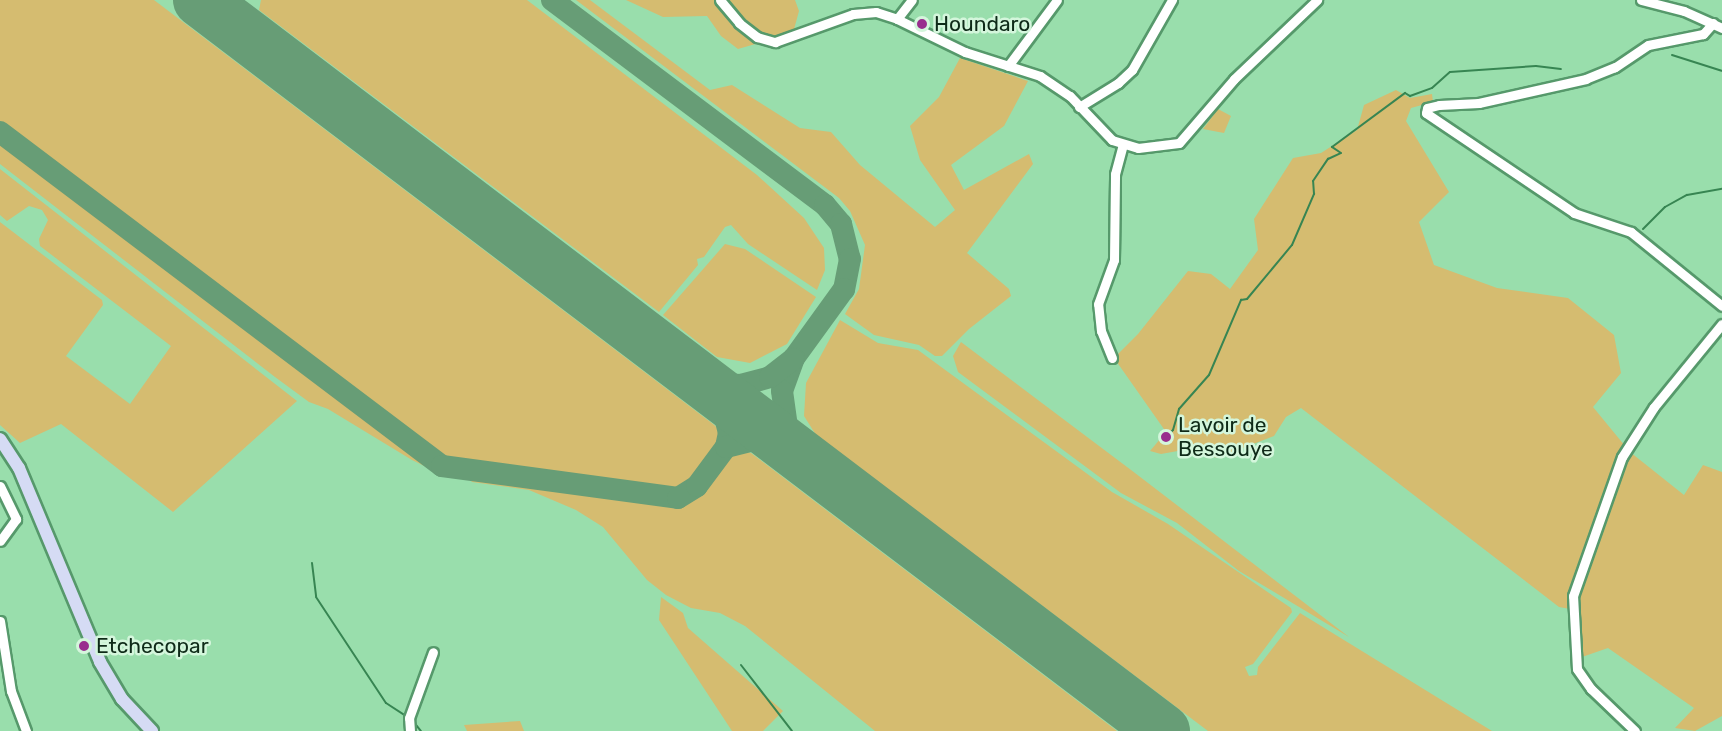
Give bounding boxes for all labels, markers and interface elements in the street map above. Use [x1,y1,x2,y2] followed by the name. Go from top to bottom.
[934,11,1030,37] place label: Houndaro
[915,17,929,31] marker: Houndaro
[1178,412,1273,462] place label: Lavoir de Bessouye
[1159,430,1173,444] marker: Lavoir de Bessouye
[96,633,209,659] place label: Etchecopar
[77,639,91,653] marker: Etchecopar

